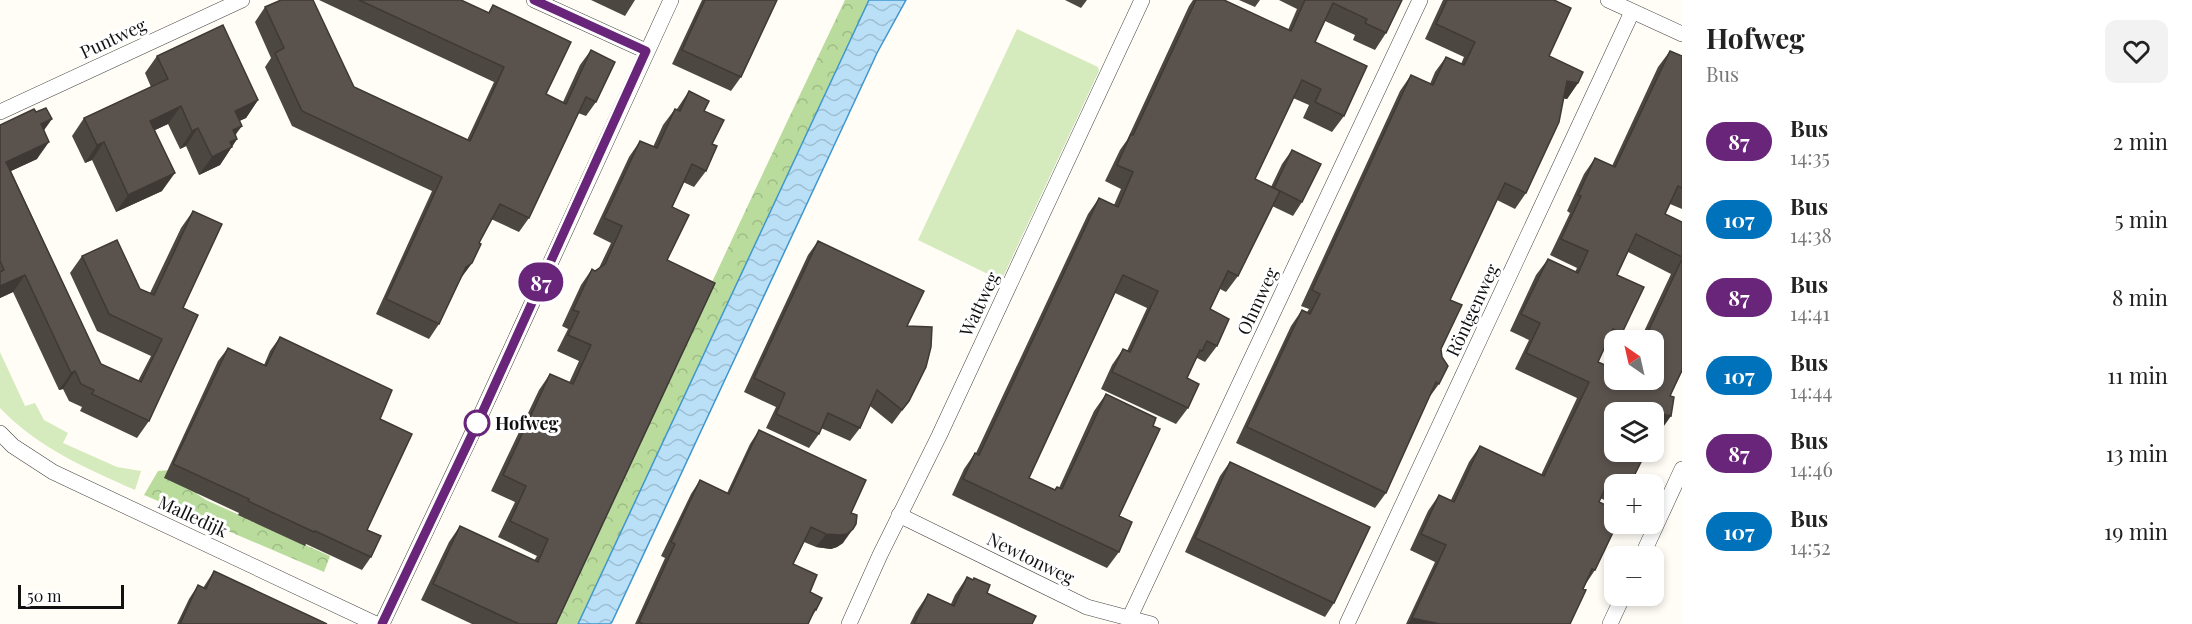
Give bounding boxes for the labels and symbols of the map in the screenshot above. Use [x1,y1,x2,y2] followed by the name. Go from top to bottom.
[76,12,150,64] street label: Puntweg
[1440,259,1504,360] street label: Röntgenweg
[514,262,568,302] line badge: 87
[1231,263,1283,339] street label: Ohmweg
[953,267,1005,341] street label: Wattweg
[1604,330,1664,390] north arrow
[464,410,490,436] marker: Hofweg
[495,411,559,435] place label: Hofweg
[154,489,232,543] street label: Malledijk
[983,527,1079,590] street label: Newtonweg
[18,582,124,610] scale bar

